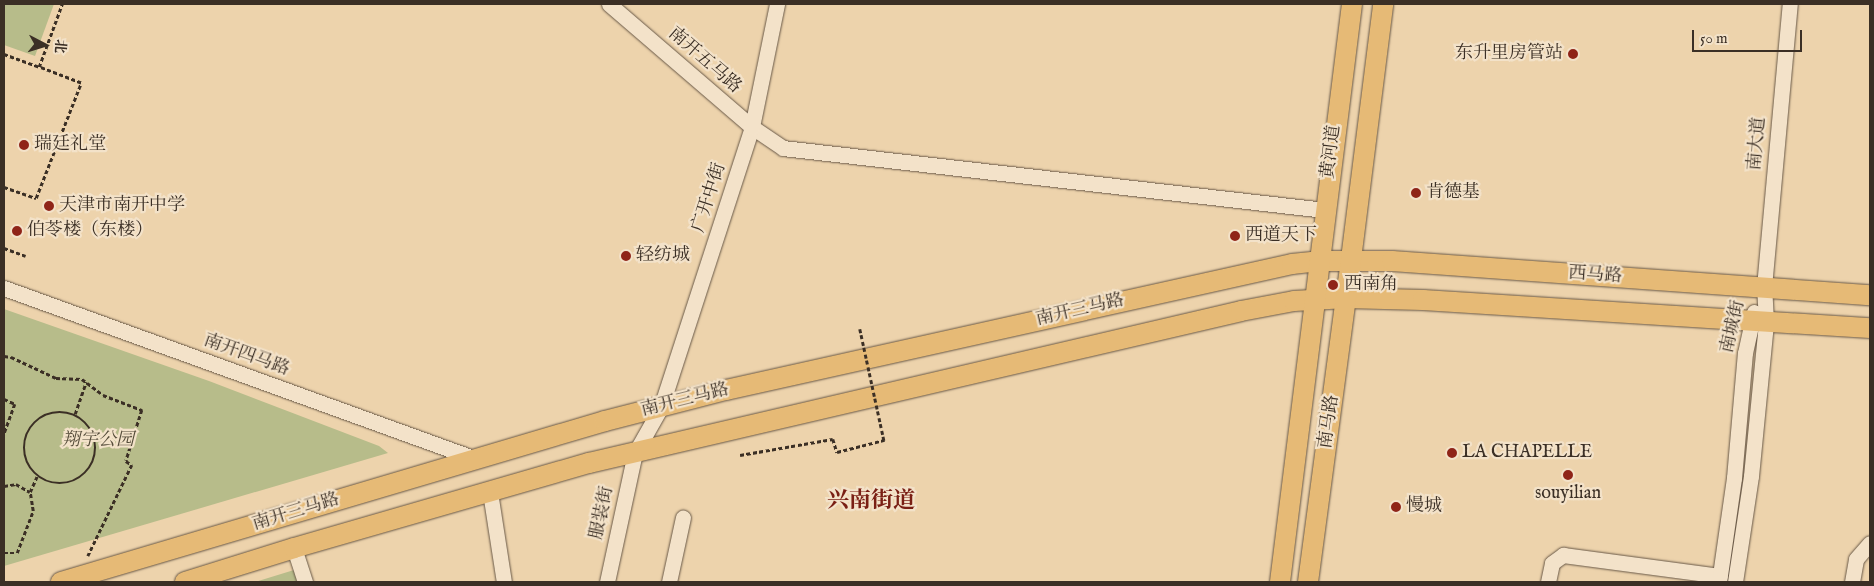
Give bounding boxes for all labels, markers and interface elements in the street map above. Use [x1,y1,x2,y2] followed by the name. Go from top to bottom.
[20,20,70,70] north arrow
[1694,20,1804,52] scale bar
[663,23,745,99] street label: 南开五马路
[1700,29,1728,48] text: 50 m
[50,39,70,54] text: 北
[1455,43,1563,65] place label: 东升里房管站
[1567,48,1579,60] marker: 东升里房管站
[1745,116,1771,172] street label: 南大道
[1318,124,1346,180] street label: 黄河道
[34,134,106,156] place label: 瑞廷礼堂
[18,139,30,151] marker: 瑞廷礼堂
[689,160,731,236] street label: 广开中街
[1426,182,1480,204] place label: 肯德基
[1410,187,1422,199] marker: 肯德基
[59,195,185,217] place label: 天津市南开中学
[43,200,55,212] marker: 天津市南开中学
[27,220,153,242] place label: 伯苓楼（东楼）
[11,225,23,237] marker: 伯苓楼（东楼）
[1245,225,1317,247] place label: 西道天下
[1229,230,1241,242] marker: 西道天下
[636,245,690,267] place label: 轻纺城
[620,250,632,262] marker: 轻纺城
[1567,263,1623,289] street label: 西马路
[1344,274,1398,296] place label: 西南角
[1326,278,1340,292] marker: 西南角
[1034,290,1126,332] street label: 南开三马路
[1717,298,1751,356] street label: 南城街
[200,330,292,382] street label: 南开四马路
[639,380,731,422] street label: 南开三马路
[1316,394,1344,450] street label: 南马路
[62,430,134,452] park label: 翔宇公园
[1462,442,1592,464] place label: LA CHAPELLE
[1446,447,1458,459] marker: LA CHAPELLE
[1562,469,1574,481] marker: souyilian
[1535,483,1601,505] place label: souyilian
[587,484,619,542] street label: 服装街
[827,489,915,515] district label: 兴南街道
[250,490,342,536] street label: 南开三马路
[1406,496,1442,518] place label: 慢城
[1390,501,1402,513] marker: 慢城

